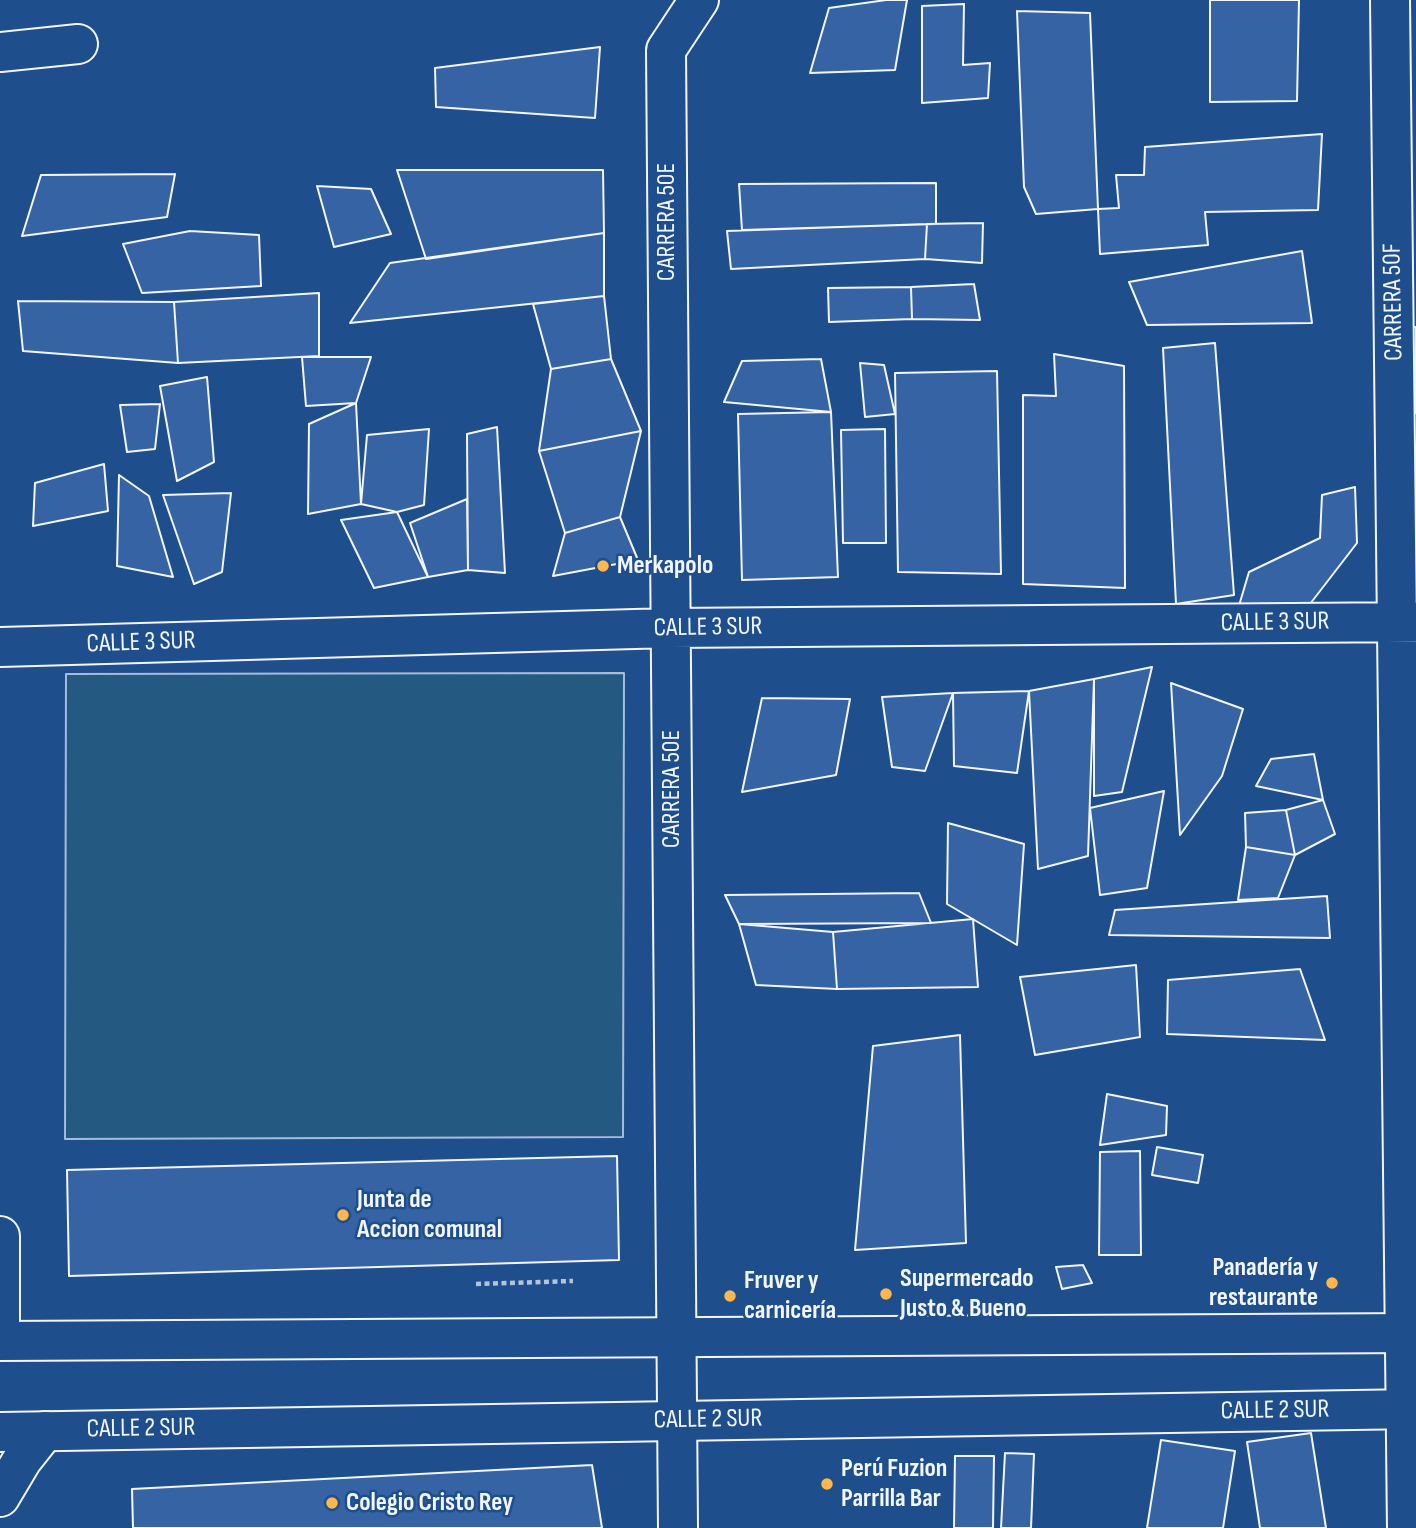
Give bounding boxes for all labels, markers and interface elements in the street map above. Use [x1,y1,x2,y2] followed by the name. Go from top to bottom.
[651,163,683,281] street label: CARRERA 50E
[1377,243,1411,361] street label: CARRERA 50F
[617,550,713,582] place label: Merkapolo
[595,558,611,574] marker: Merkapolo
[1220,606,1330,640] street label: CALLE 3 SUR
[653,611,763,645] street label: CALLE 3 SUR
[86,626,196,660] street label: CALLE 3 SUR
[656,730,688,848] street label: CARRERA 50E
[357,1184,502,1246] place label: Junta de Accion comunal
[335,1207,351,1223] marker: Junta de Accion comunal
[1209,1252,1318,1314] place label: Panadería y restaurante
[900,1263,1034,1324] place label: Supermercado Justo & Bueno
[744,1265,836,1326] place label: Fruver y carnicería
[1324,1275,1340,1291] marker: Panadería y restaurante
[878,1286,894,1302] marker: Supermercado Justo & Bueno
[722,1288,738,1304] marker: Fruver y carnicería
[1220,1394,1330,1428] street label: CALLE 2 SUR
[653,1403,763,1437] street label: CALLE 2 SUR
[86,1412,196,1446] street label: CALLE 2 SUR
[841,1453,947,1514] place label: Perú Fuzion Parrilla Bar
[819,1476,835,1492] marker: Perú Fuzion Parrilla Bar
[346,1487,513,1519] place label: Colegio Cristo Rey
[324,1495,340,1511] marker: Colegio Cristo Rey

